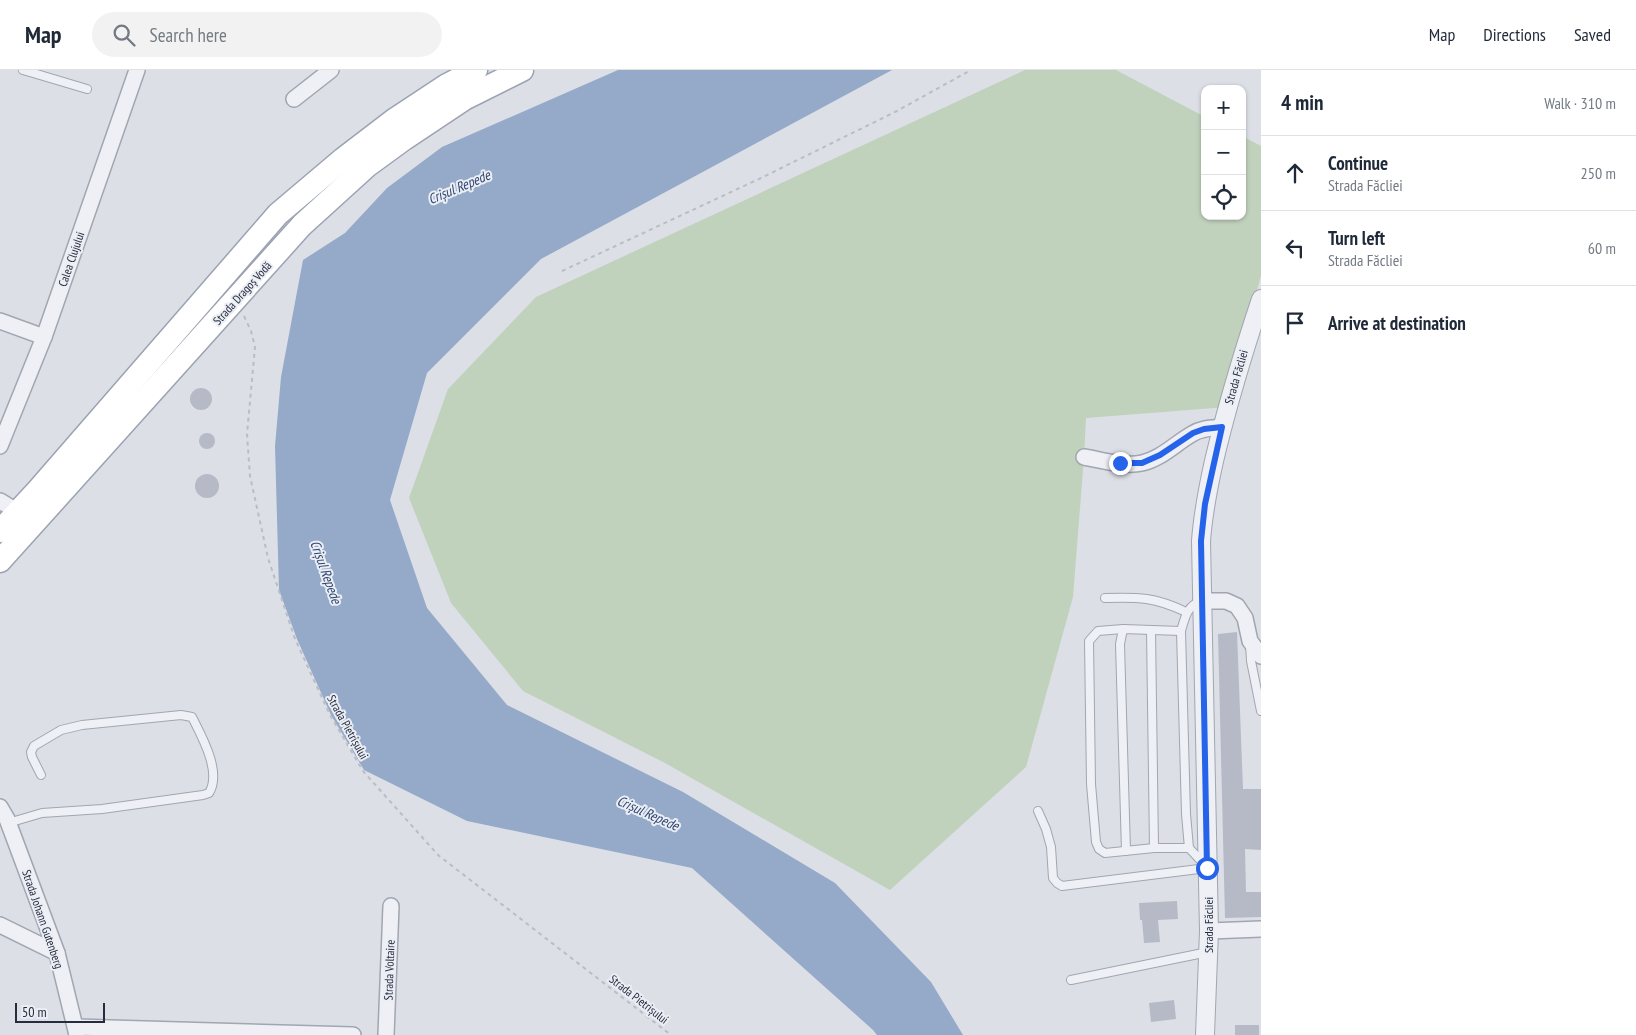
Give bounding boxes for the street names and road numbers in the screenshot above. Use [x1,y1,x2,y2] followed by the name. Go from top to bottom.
[55,230,87,288] street label: Calea Clujului
[210,258,275,328] street label: Strada Dragoș Vodă
[1221,348,1251,406] street label: Strada Făcliei
[324,692,372,762] street label: Strada Pietrișului
[19,868,67,970] street label: Strada Johann Gutenberg
[1201,897,1216,953] street label: Strada Făcliei
[380,939,398,1001] street label: Strada Voltaire
[606,971,672,1027] street label: Strada Pietrișului

